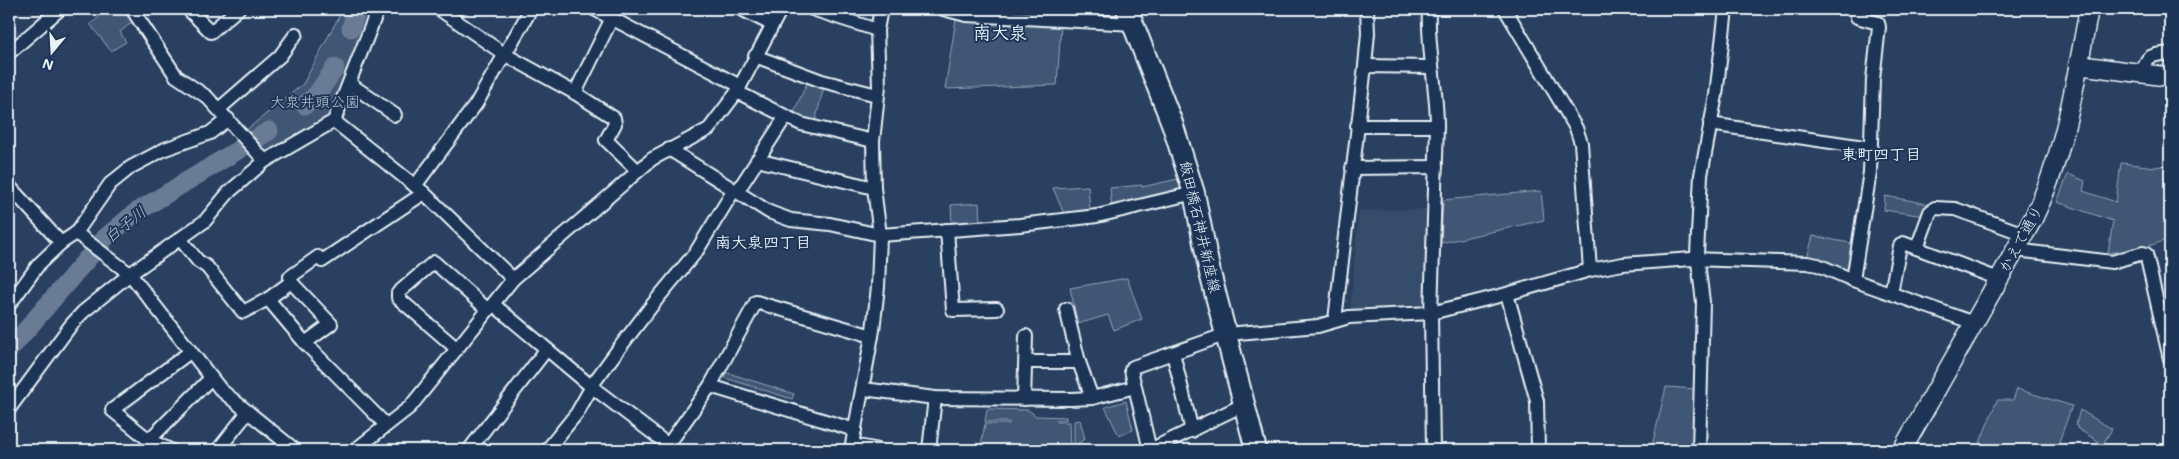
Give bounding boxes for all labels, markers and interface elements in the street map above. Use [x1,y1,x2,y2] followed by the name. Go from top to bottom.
[973,20,1027,44] district label: 南大泉
[28,28,78,78] north arrow
[40,54,56,76] text: N
[270,91,360,111] park label: 大泉井頭公園
[1841,143,1921,164] district label: 東町四丁目
[1176,159,1226,295] street label: 飯田橋石神井新座線
[99,200,150,247] water label: 白子川
[1993,201,2047,276] street label: かえで通り
[715,231,811,252] district label: 南大泉四丁目

